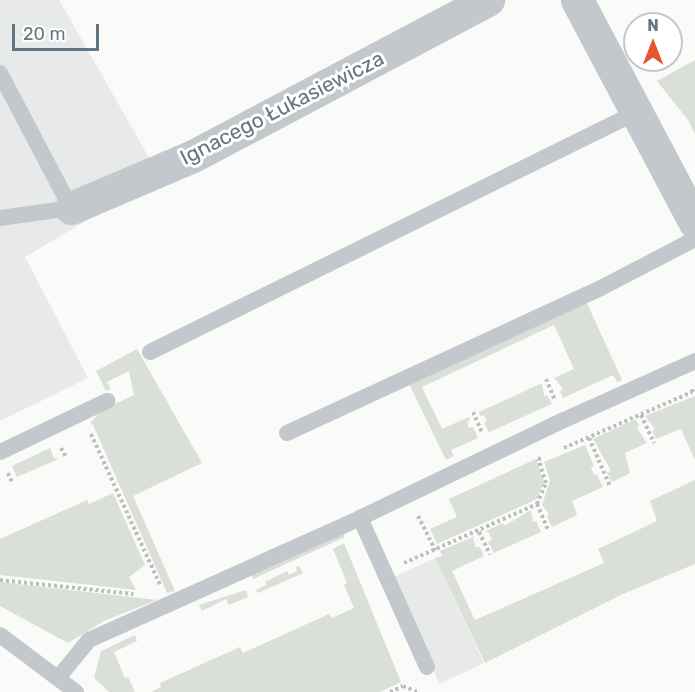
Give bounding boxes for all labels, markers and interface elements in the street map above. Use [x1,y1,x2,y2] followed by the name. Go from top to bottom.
[15,12,102,50] scale bar
[623,12,683,72] north arrow
[647,16,659,35] text: N
[23,23,65,45] text: 20 m
[176,46,388,170] street label: Ignacego Łukasiewicza

